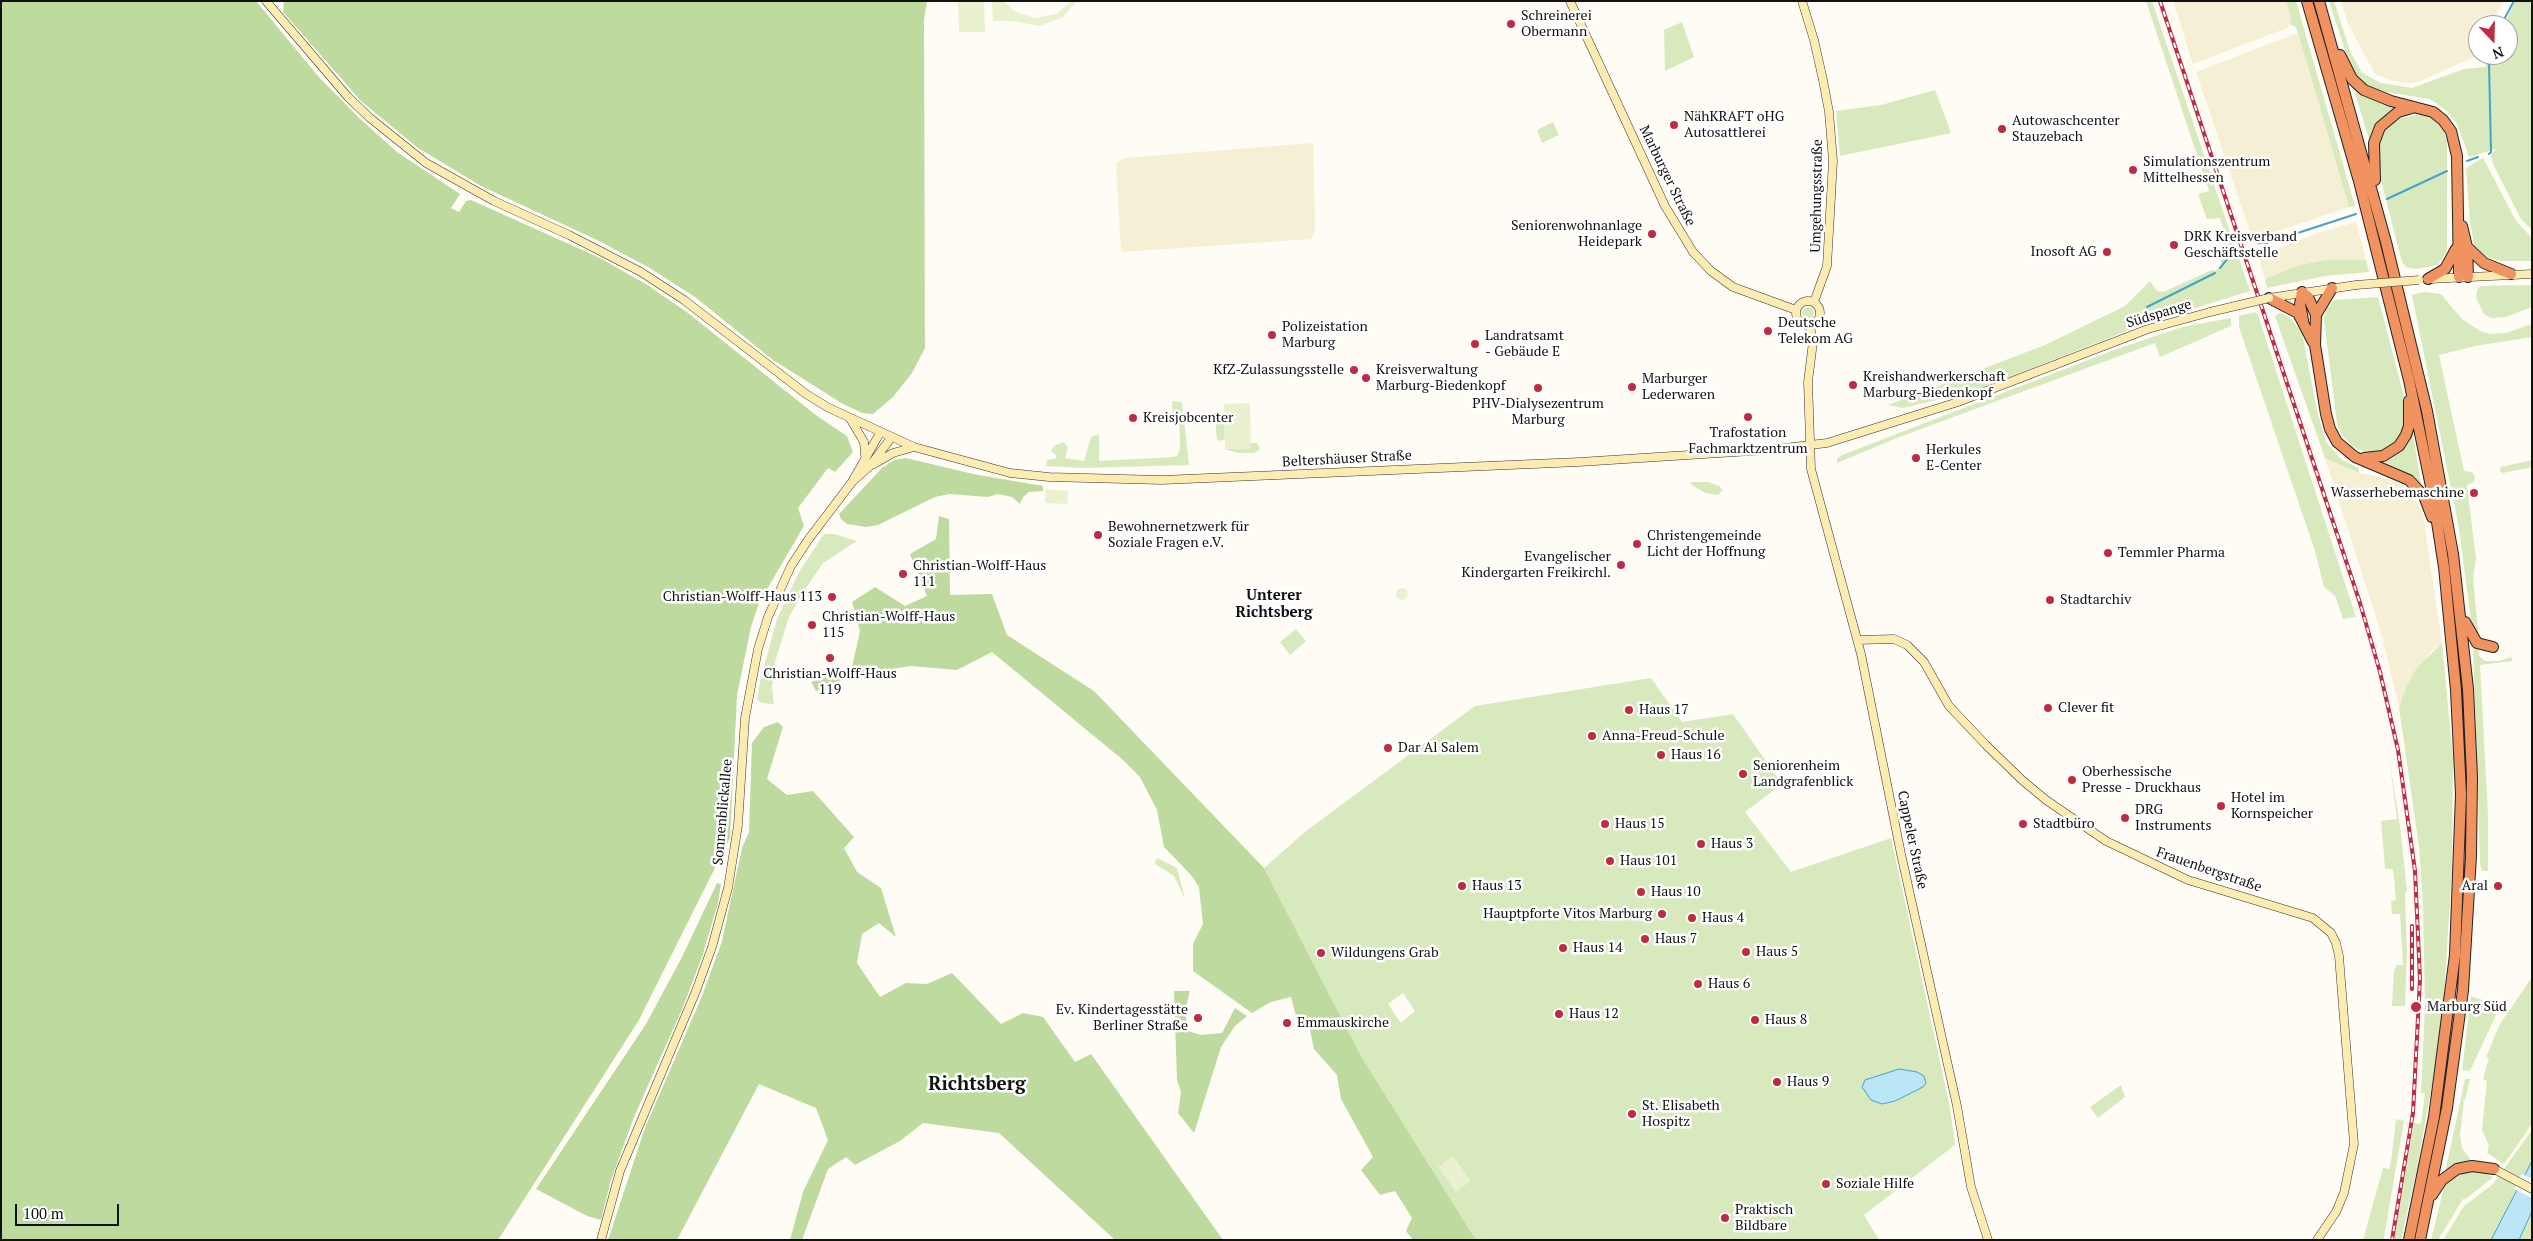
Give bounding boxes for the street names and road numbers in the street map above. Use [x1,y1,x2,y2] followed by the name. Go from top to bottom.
[1635,123,1699,229] street label: Marburger Straße
[1808,139,1826,253] street label: Umgehungsstraße
[2124,296,2194,332] street label: Südspange
[1282,447,1412,471] street label: Beltershäuser Straße
[710,758,736,866] street label: Sonnenblickallee
[1893,789,1931,891] street label: Cappeler Straße
[2154,844,2264,896] street label: Frauenbergstraße

